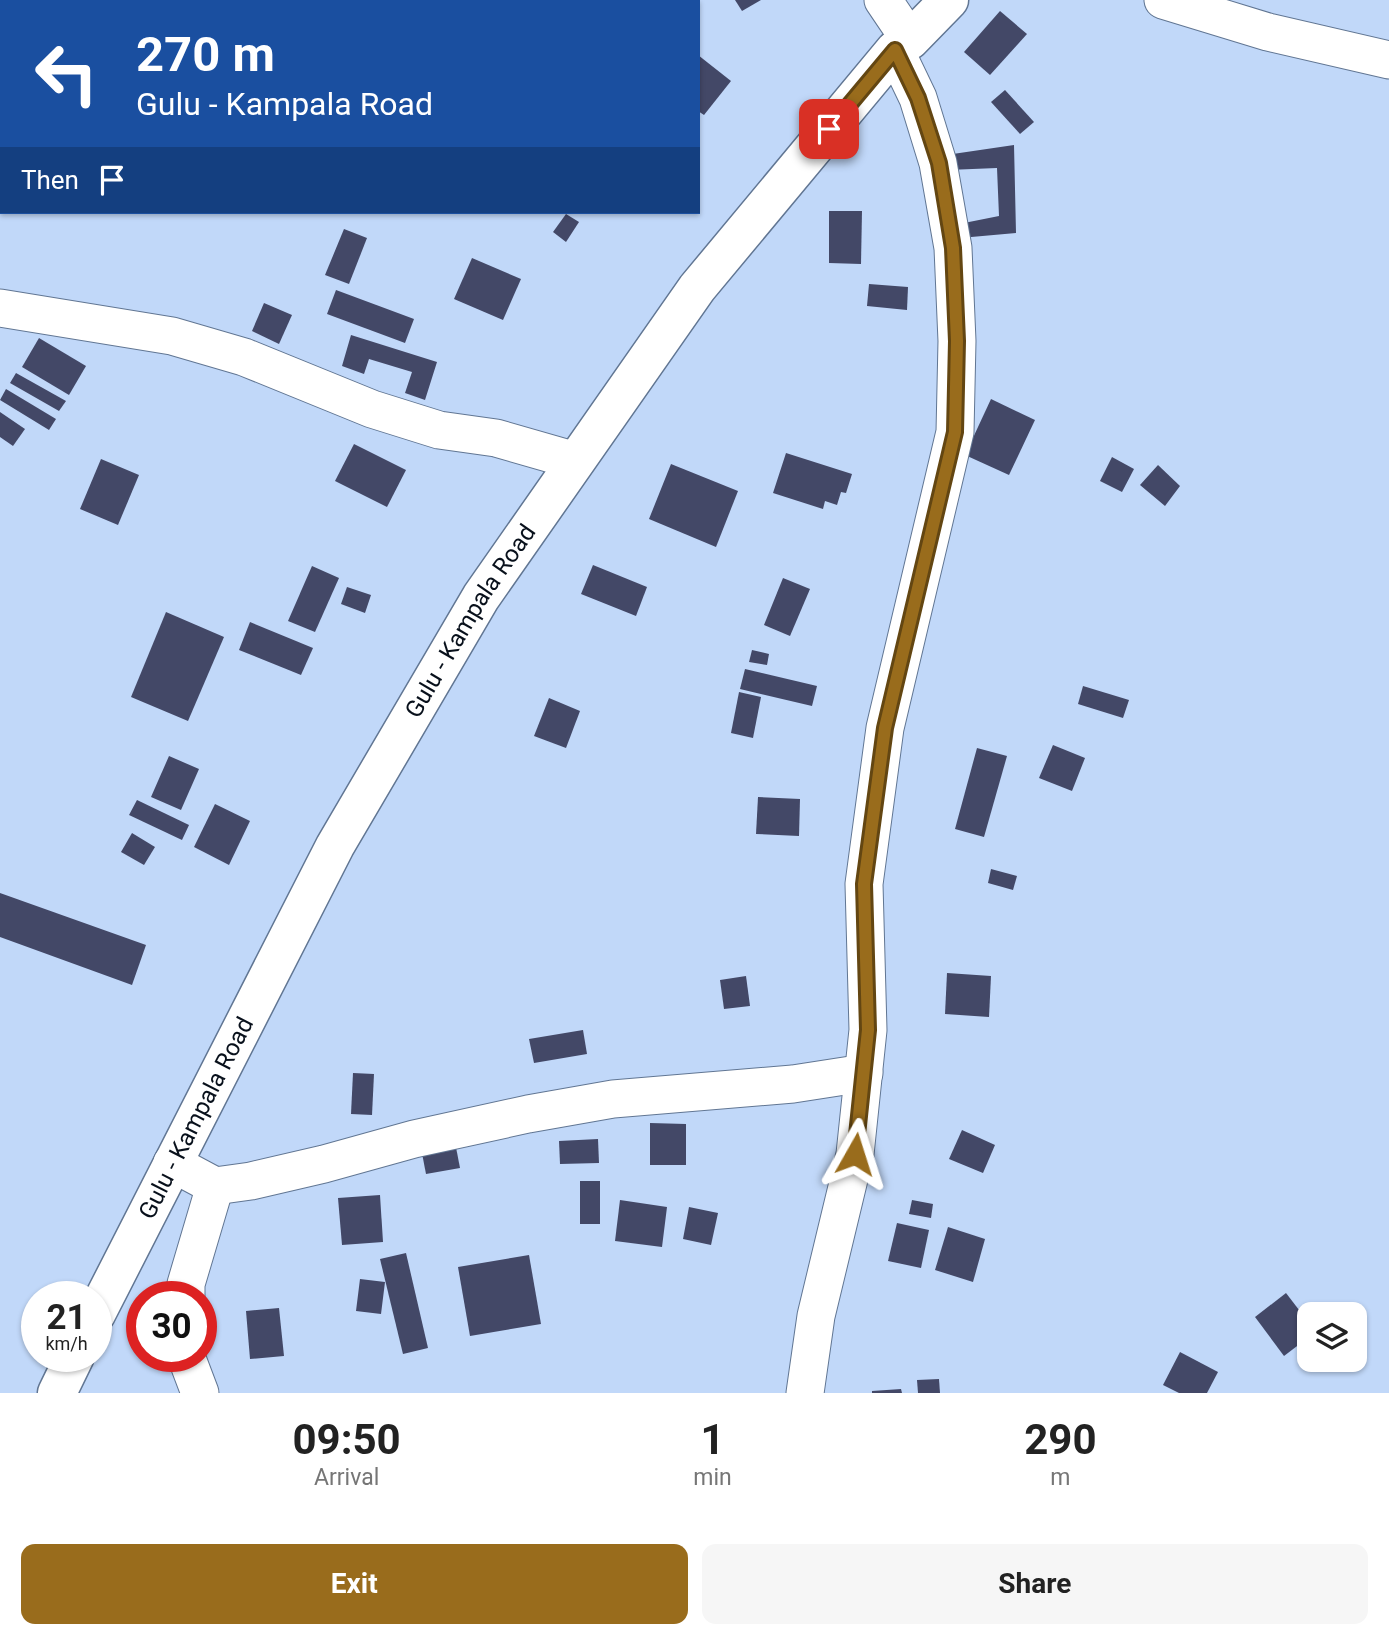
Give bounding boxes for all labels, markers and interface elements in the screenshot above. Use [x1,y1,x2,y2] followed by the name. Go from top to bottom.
[136,26,275,83] text: 270 m
[21,28,112,119] icon: left
[136,85,433,123] text: Gulu - Kampala Road
[799,99,859,159] pin
[810,110,848,148] icon: arrive
[93,161,131,199] icon: arrive
[21,165,79,195] text: Then
[399,519,541,723] street label: Gulu - Kampala Road
[133,1012,259,1224] street label: Gulu - Kampala Road
[818,1117,892,1191] position arrow
[126,1281,217,1372] speed limit sign: 30
[46,1297,87,1338] text: 21
[1297,1302,1367,1372] map controls
[1297,1302,1367,1372] button: layers
[45,1333,88,1354] text: km/h
[293,1415,401,1464] text: 09:50
[700,1415,725,1464] text: 1
[1024,1415,1097,1464] text: 290
[314,1464,379,1491] text: Arrival
[693,1464,732,1491] text: min
[1050,1464,1070,1491] text: m
[21,1544,688,1624] button: Exit
[702,1544,1368,1624] button: Share

